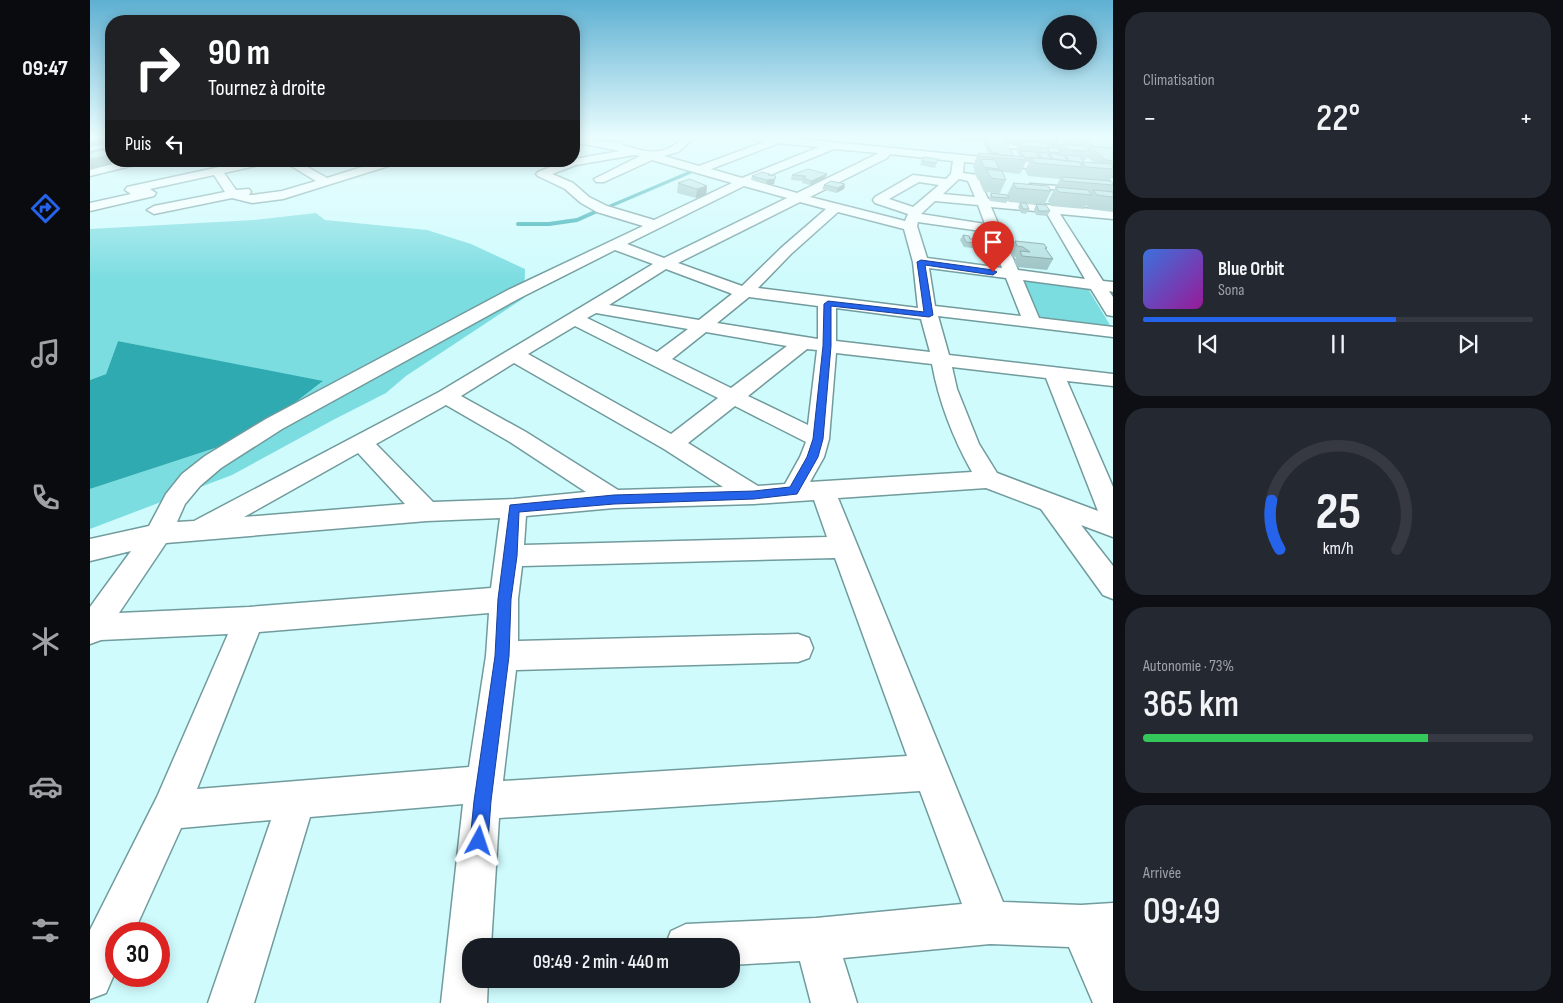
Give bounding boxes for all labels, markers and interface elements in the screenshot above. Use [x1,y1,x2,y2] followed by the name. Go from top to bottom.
[1042,15,1097,70] map controls
[1042,15,1097,70] button: search
[208,32,270,75] text: 90 m
[125,35,190,100] icon: right
[22,55,68,82] text: 09:47
[1143,71,1215,90] text: Climatisation
[208,75,325,102] text: Tournez à droite
[1316,96,1360,141] text: 22°
[1143,102,1157,135] text: −
[1519,102,1533,135] text: +
[161,130,189,158] icon: left
[125,133,151,156] text: Puis
[28,191,63,226] icon: directions
[972,221,1014,272] pin
[979,228,1007,256] icon: arrive
[1218,258,1284,281] text: Blue Orbit
[1218,281,1245,300] text: Sona
[1194,330,1222,358] icon: previous
[1324,330,1352,358] icon: pause
[1454,330,1482,358] icon: next
[28,336,63,371] icon: music
[28,480,63,515] icon: phone
[1315,481,1361,544] text: 25
[1323,538,1353,559] text: km/h
[28,624,63,659] icon: climate
[1143,657,1234,676] text: Autonomie · 73%
[1143,682,1239,727] text: 365 km
[28,769,63,804] icon: car
[452,814,504,866] position arrow
[1143,864,1181,883] text: Arrivée
[1143,889,1221,934] text: 09:49
[28,913,63,948] icon: filters
[105,922,170,987] speed limit sign: 30
[533,951,669,974] text: 09:49 · 2 min · 440 m

